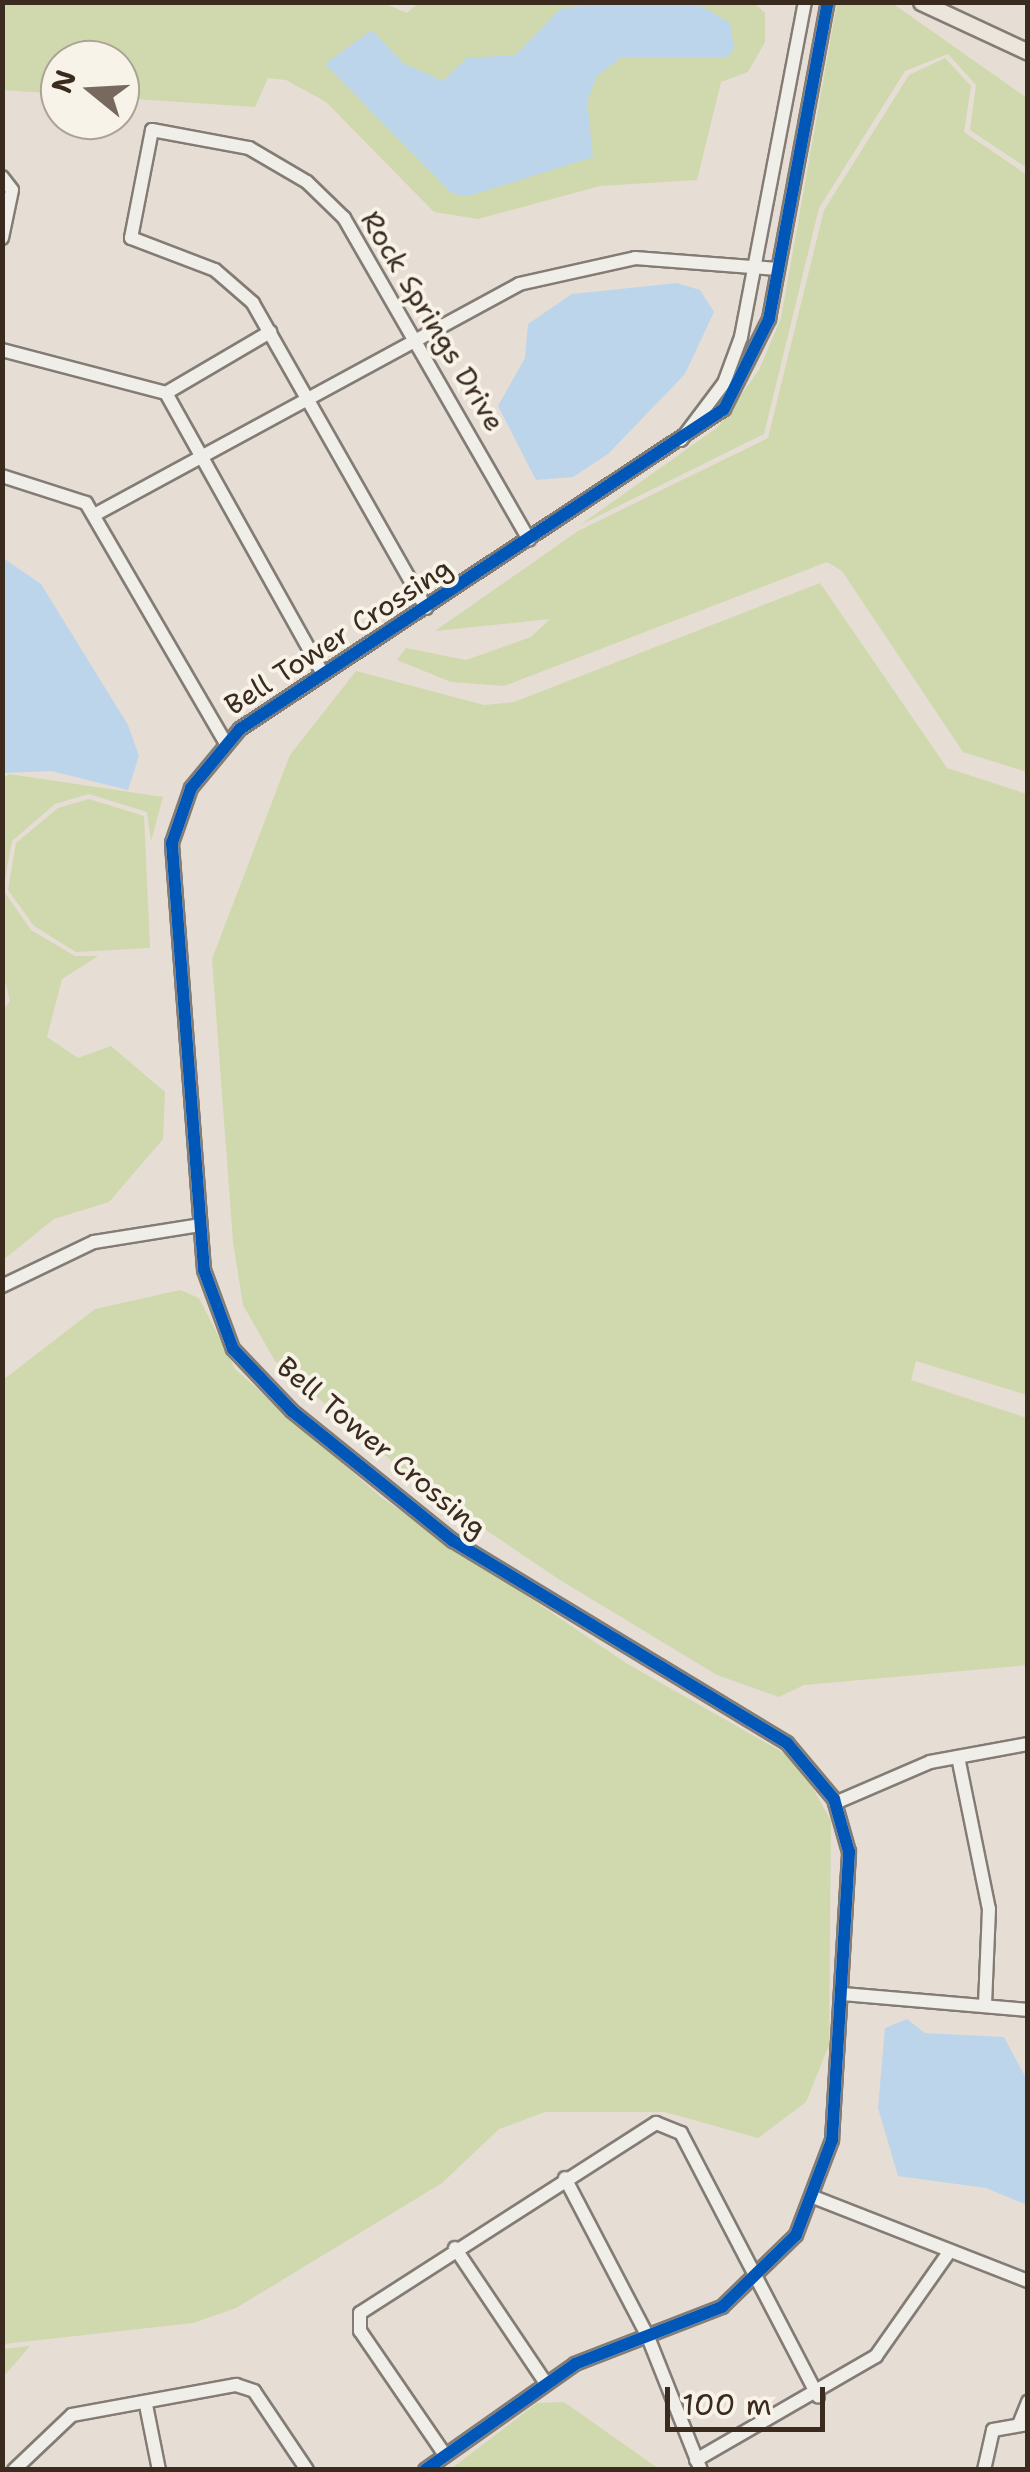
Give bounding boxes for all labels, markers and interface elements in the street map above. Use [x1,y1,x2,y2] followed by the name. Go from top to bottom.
[40,40,140,140] north arrow
[42,65,85,98] text: N
[354,205,512,437] street label: Rock Springs Drive
[218,550,458,722] street label: Bell Tower Crossing
[270,1349,494,1545] street label: Bell Tower Crossing
[670,2367,830,2429] scale bar
[682,2384,772,2425] text: 100 m

